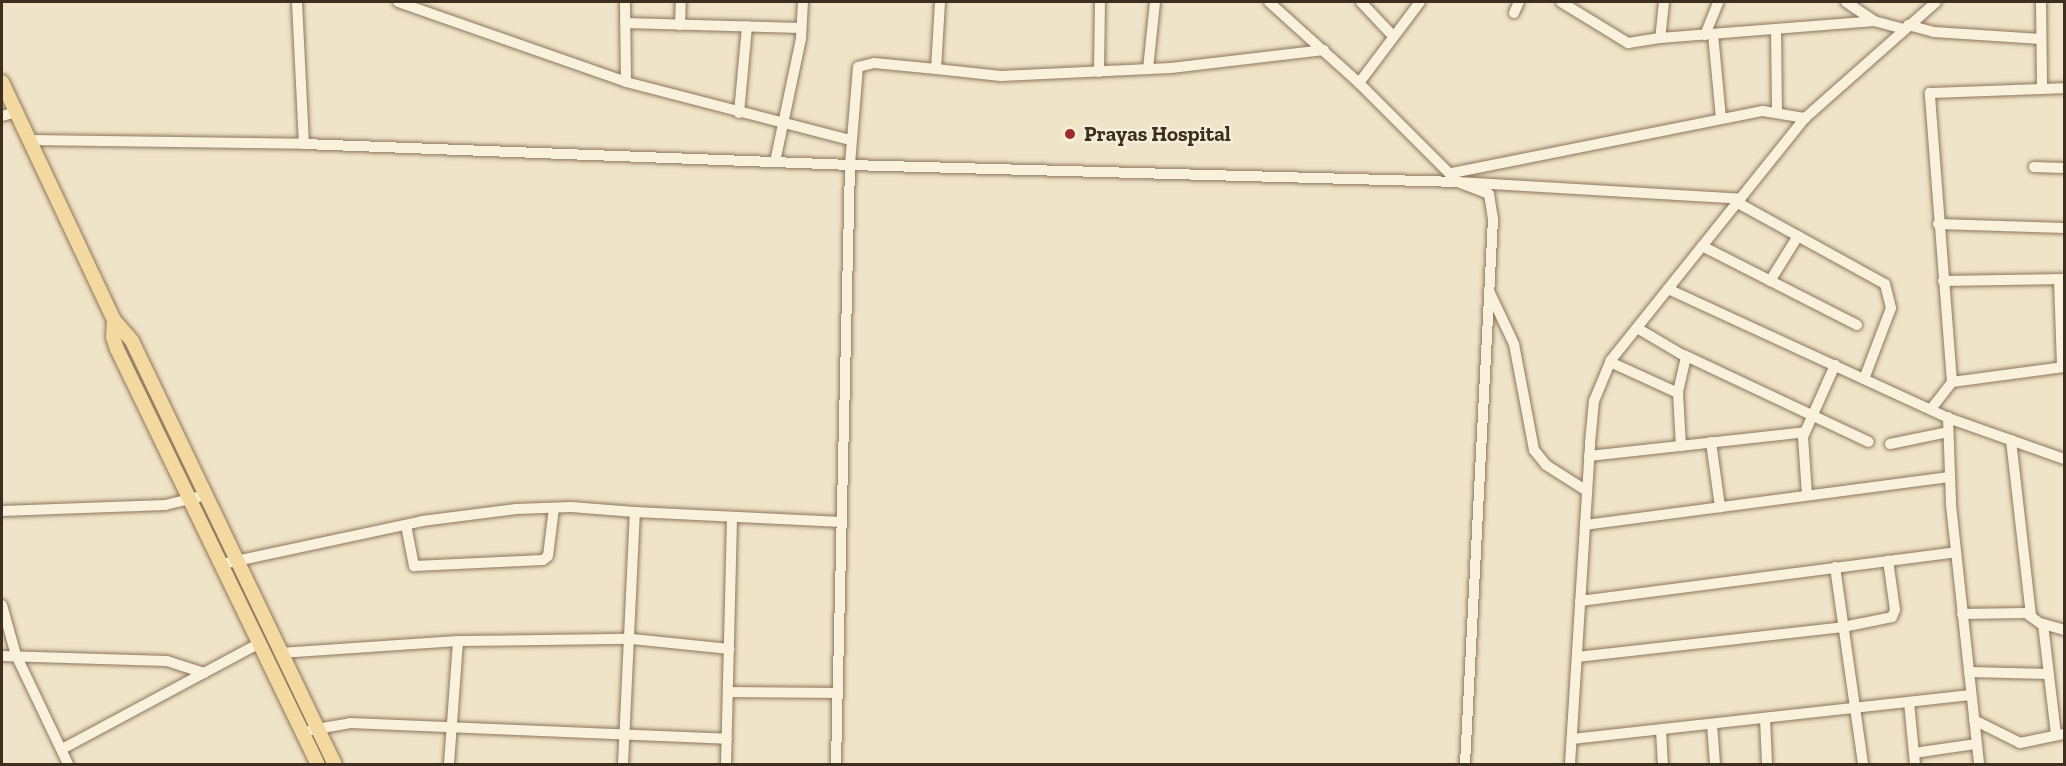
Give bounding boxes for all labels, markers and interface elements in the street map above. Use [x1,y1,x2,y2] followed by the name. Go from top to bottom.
[1084,121,1231,147] place label: Prayas Hospital
[1061,125,1079,143] marker: Prayas Hospital

